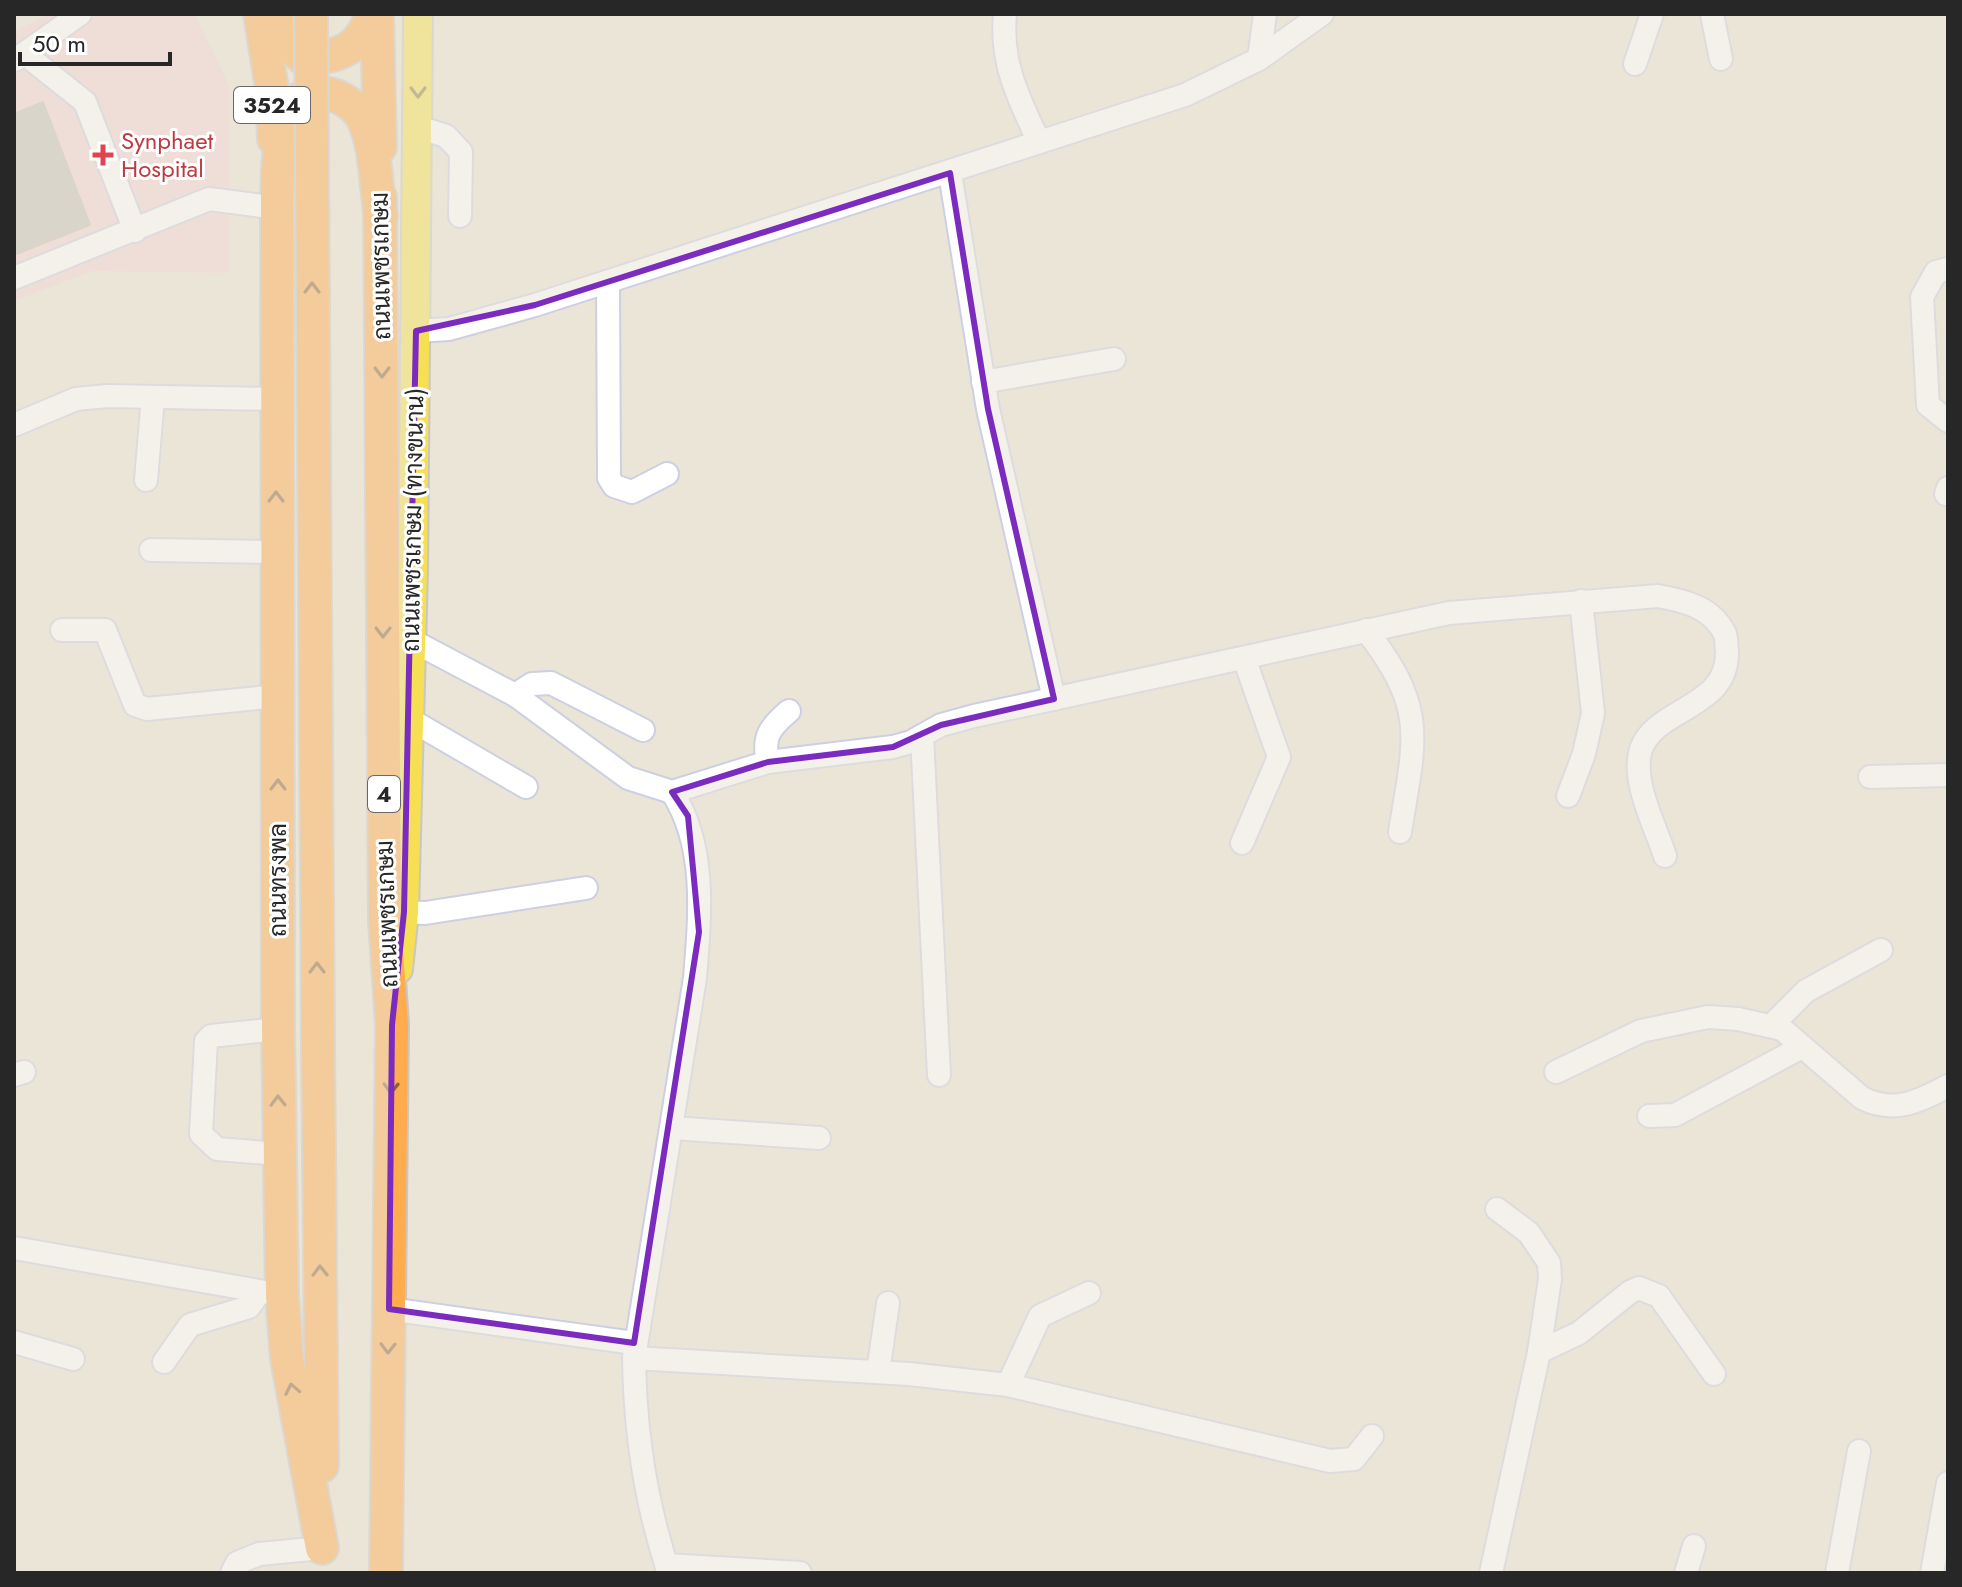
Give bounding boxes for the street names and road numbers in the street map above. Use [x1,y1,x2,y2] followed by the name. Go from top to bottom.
[234,87,310,123] road number: 3524
[362,192,399,340] street label: ถนนเพชรเกษม
[393,387,432,653] street label: ถนนเพชรเกษม (ทางขนาน)
[368,776,400,812] road number: 4
[260,823,295,937] street label: ถนนทรงพล
[366,840,407,988] street label: ถนนเพชรเกษม

